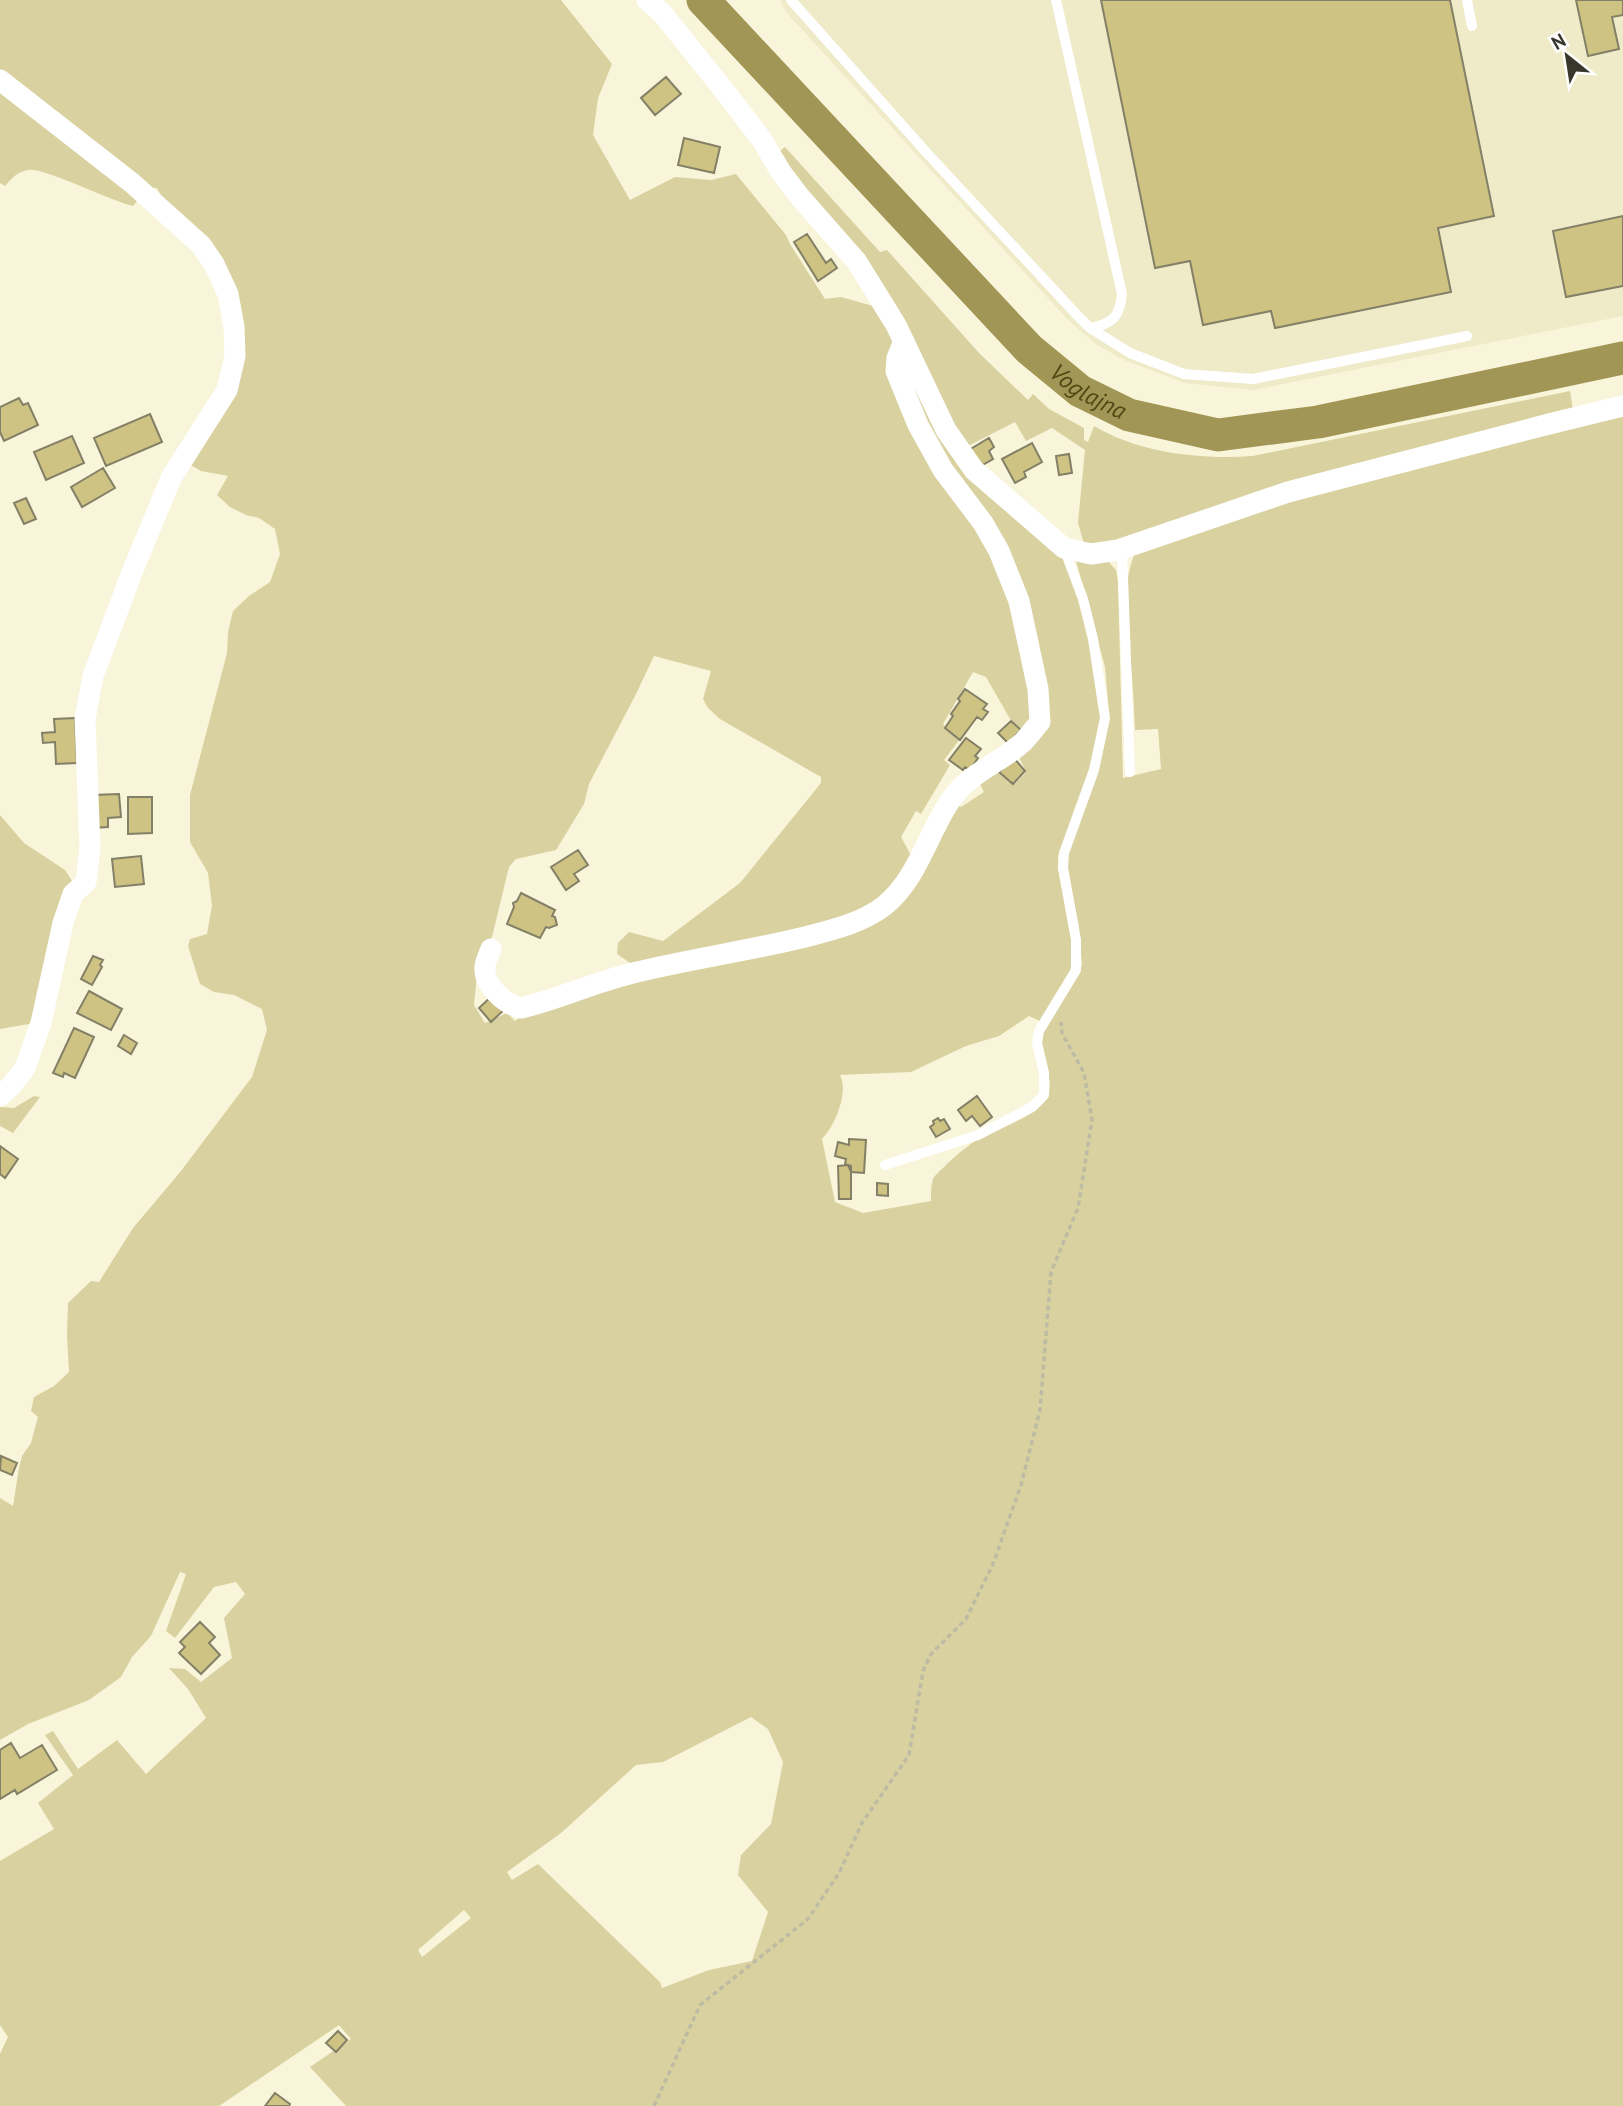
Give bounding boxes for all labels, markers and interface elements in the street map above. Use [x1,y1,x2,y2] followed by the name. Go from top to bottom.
[1532,21,1602,91] north arrow
[1547,28,1570,55] text: N
[1043,356,1132,426] water label: Voglajna

